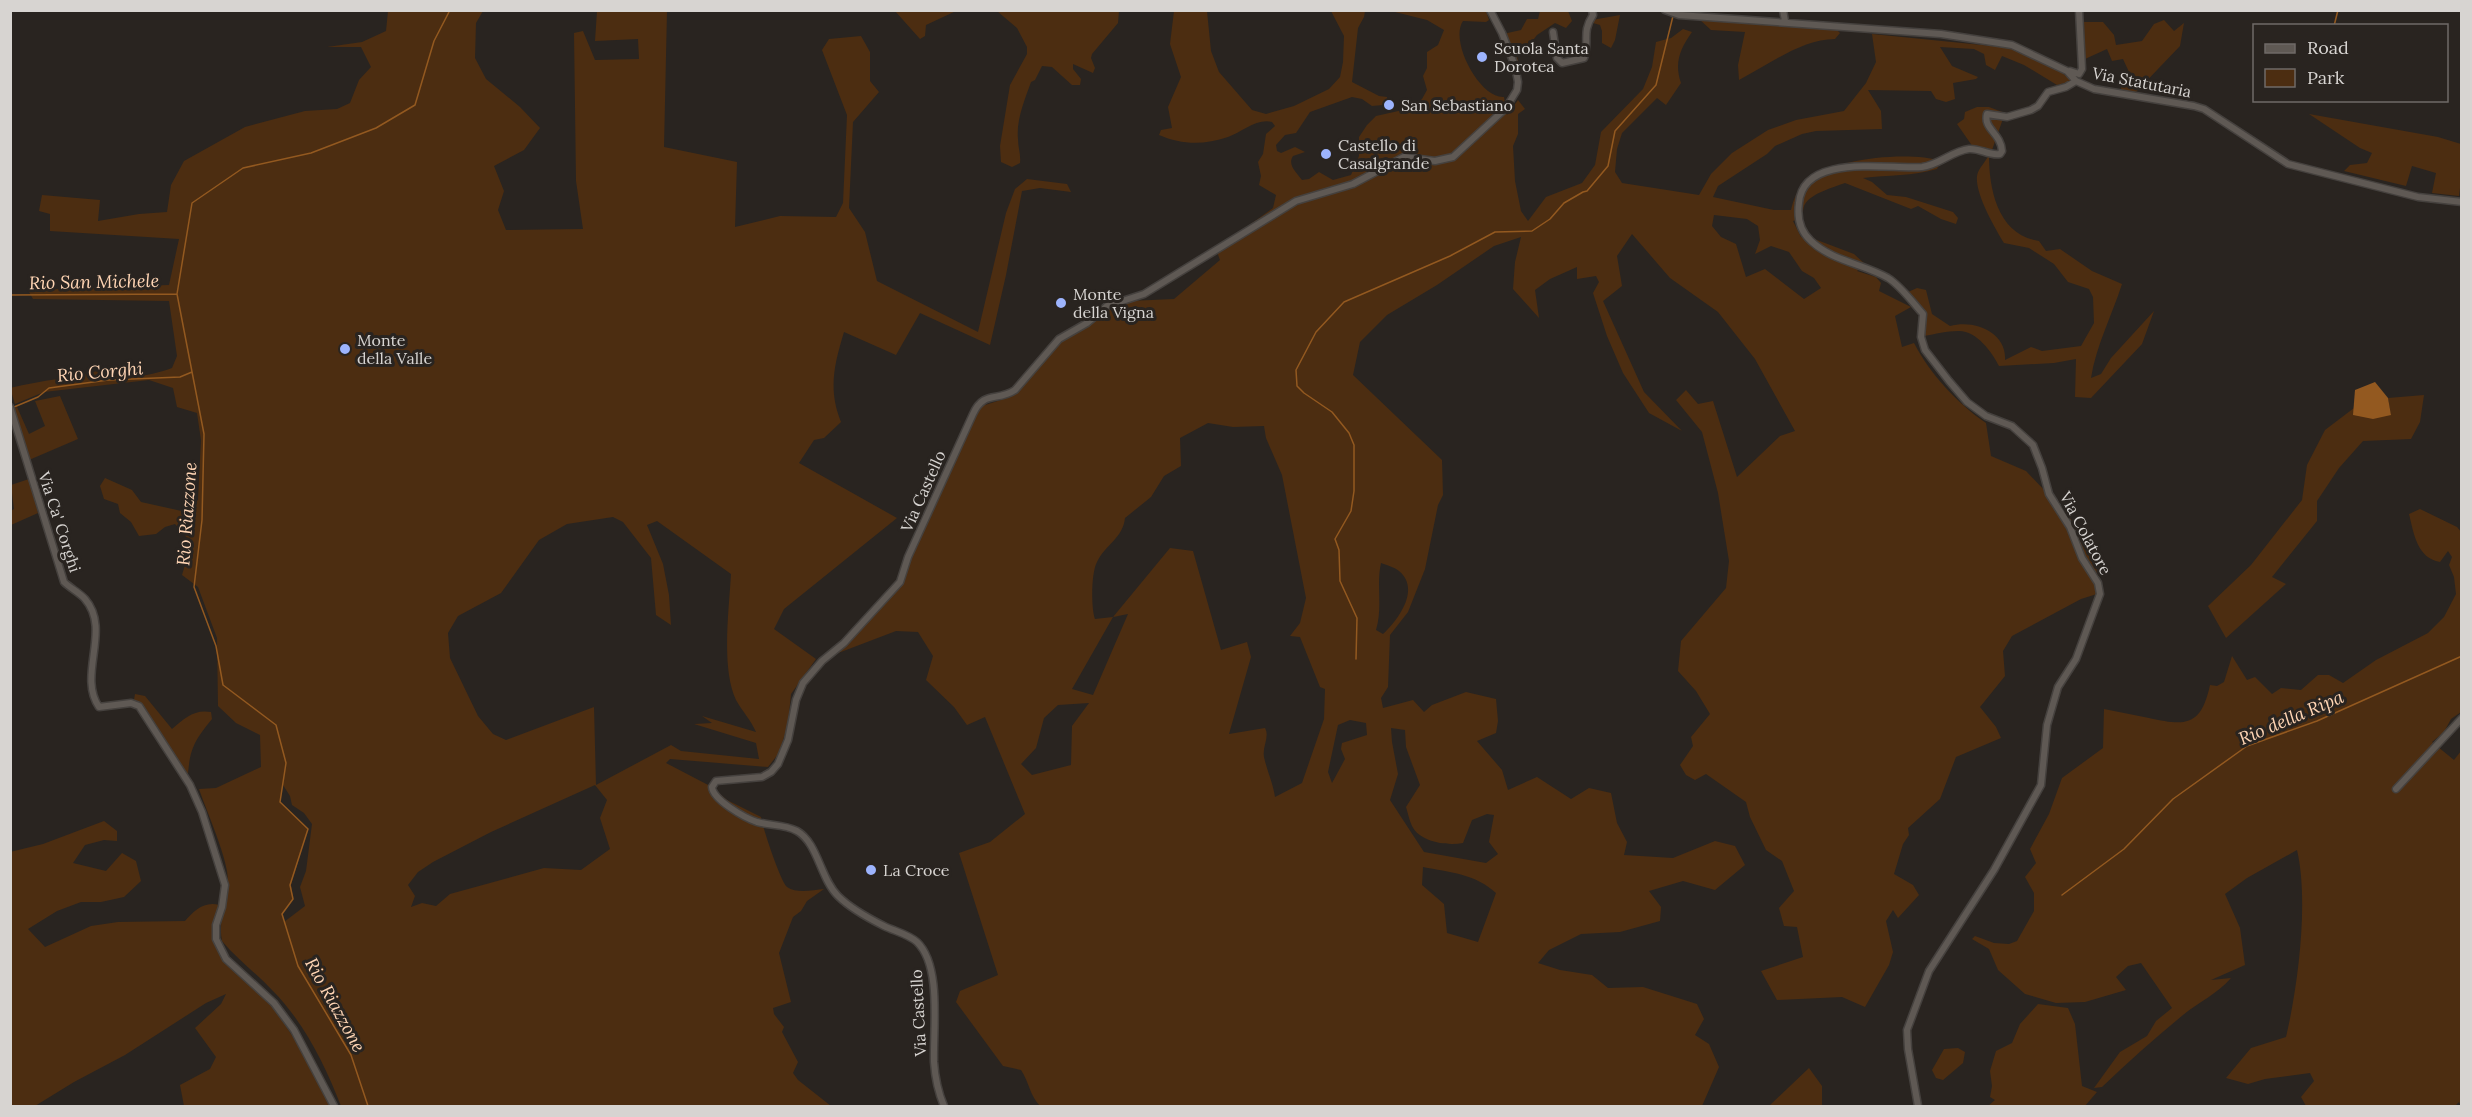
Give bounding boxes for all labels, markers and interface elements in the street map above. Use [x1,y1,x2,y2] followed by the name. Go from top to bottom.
[2253,24,2448,102] legend
[2307,36,2349,59] text: Road
[1494,38,1589,76] place label: Scuola Santa Dorotea
[1475,50,1489,64] marker: Scuola Santa Dorotea
[2090,62,2193,101] street label: Via Statutaria
[2307,66,2345,89] text: Park
[1401,95,1513,115] place label: San Sebastiano
[1382,98,1396,112] marker: San Sebastiano
[1338,135,1430,173] place label: Castello di Casalgrande
[1319,147,1333,161] marker: Castello di Casalgrande
[29,269,159,294] water label: Rio San Michele
[1073,284,1154,322] place label: Monte della Vigna
[1054,296,1068,310] marker: Monte della Vigna
[357,330,432,368] place label: Monte della Valle
[338,342,352,356] marker: Monte della Valle
[56,356,144,387] water label: Rio Corghi
[896,447,950,536] street label: Via Castello
[171,461,202,567] water label: Rio Riazzone
[34,468,86,575] street label: Via Ca' Corghi
[2055,487,2116,578] street label: Via Colatore
[2235,685,2347,750] water label: Rio della Ripa
[883,860,950,880] place label: La Croce
[864,863,878,877] marker: La Croce
[300,954,371,1056] water label: Rio Riazzone
[906,969,930,1058] street label: Via Castello

